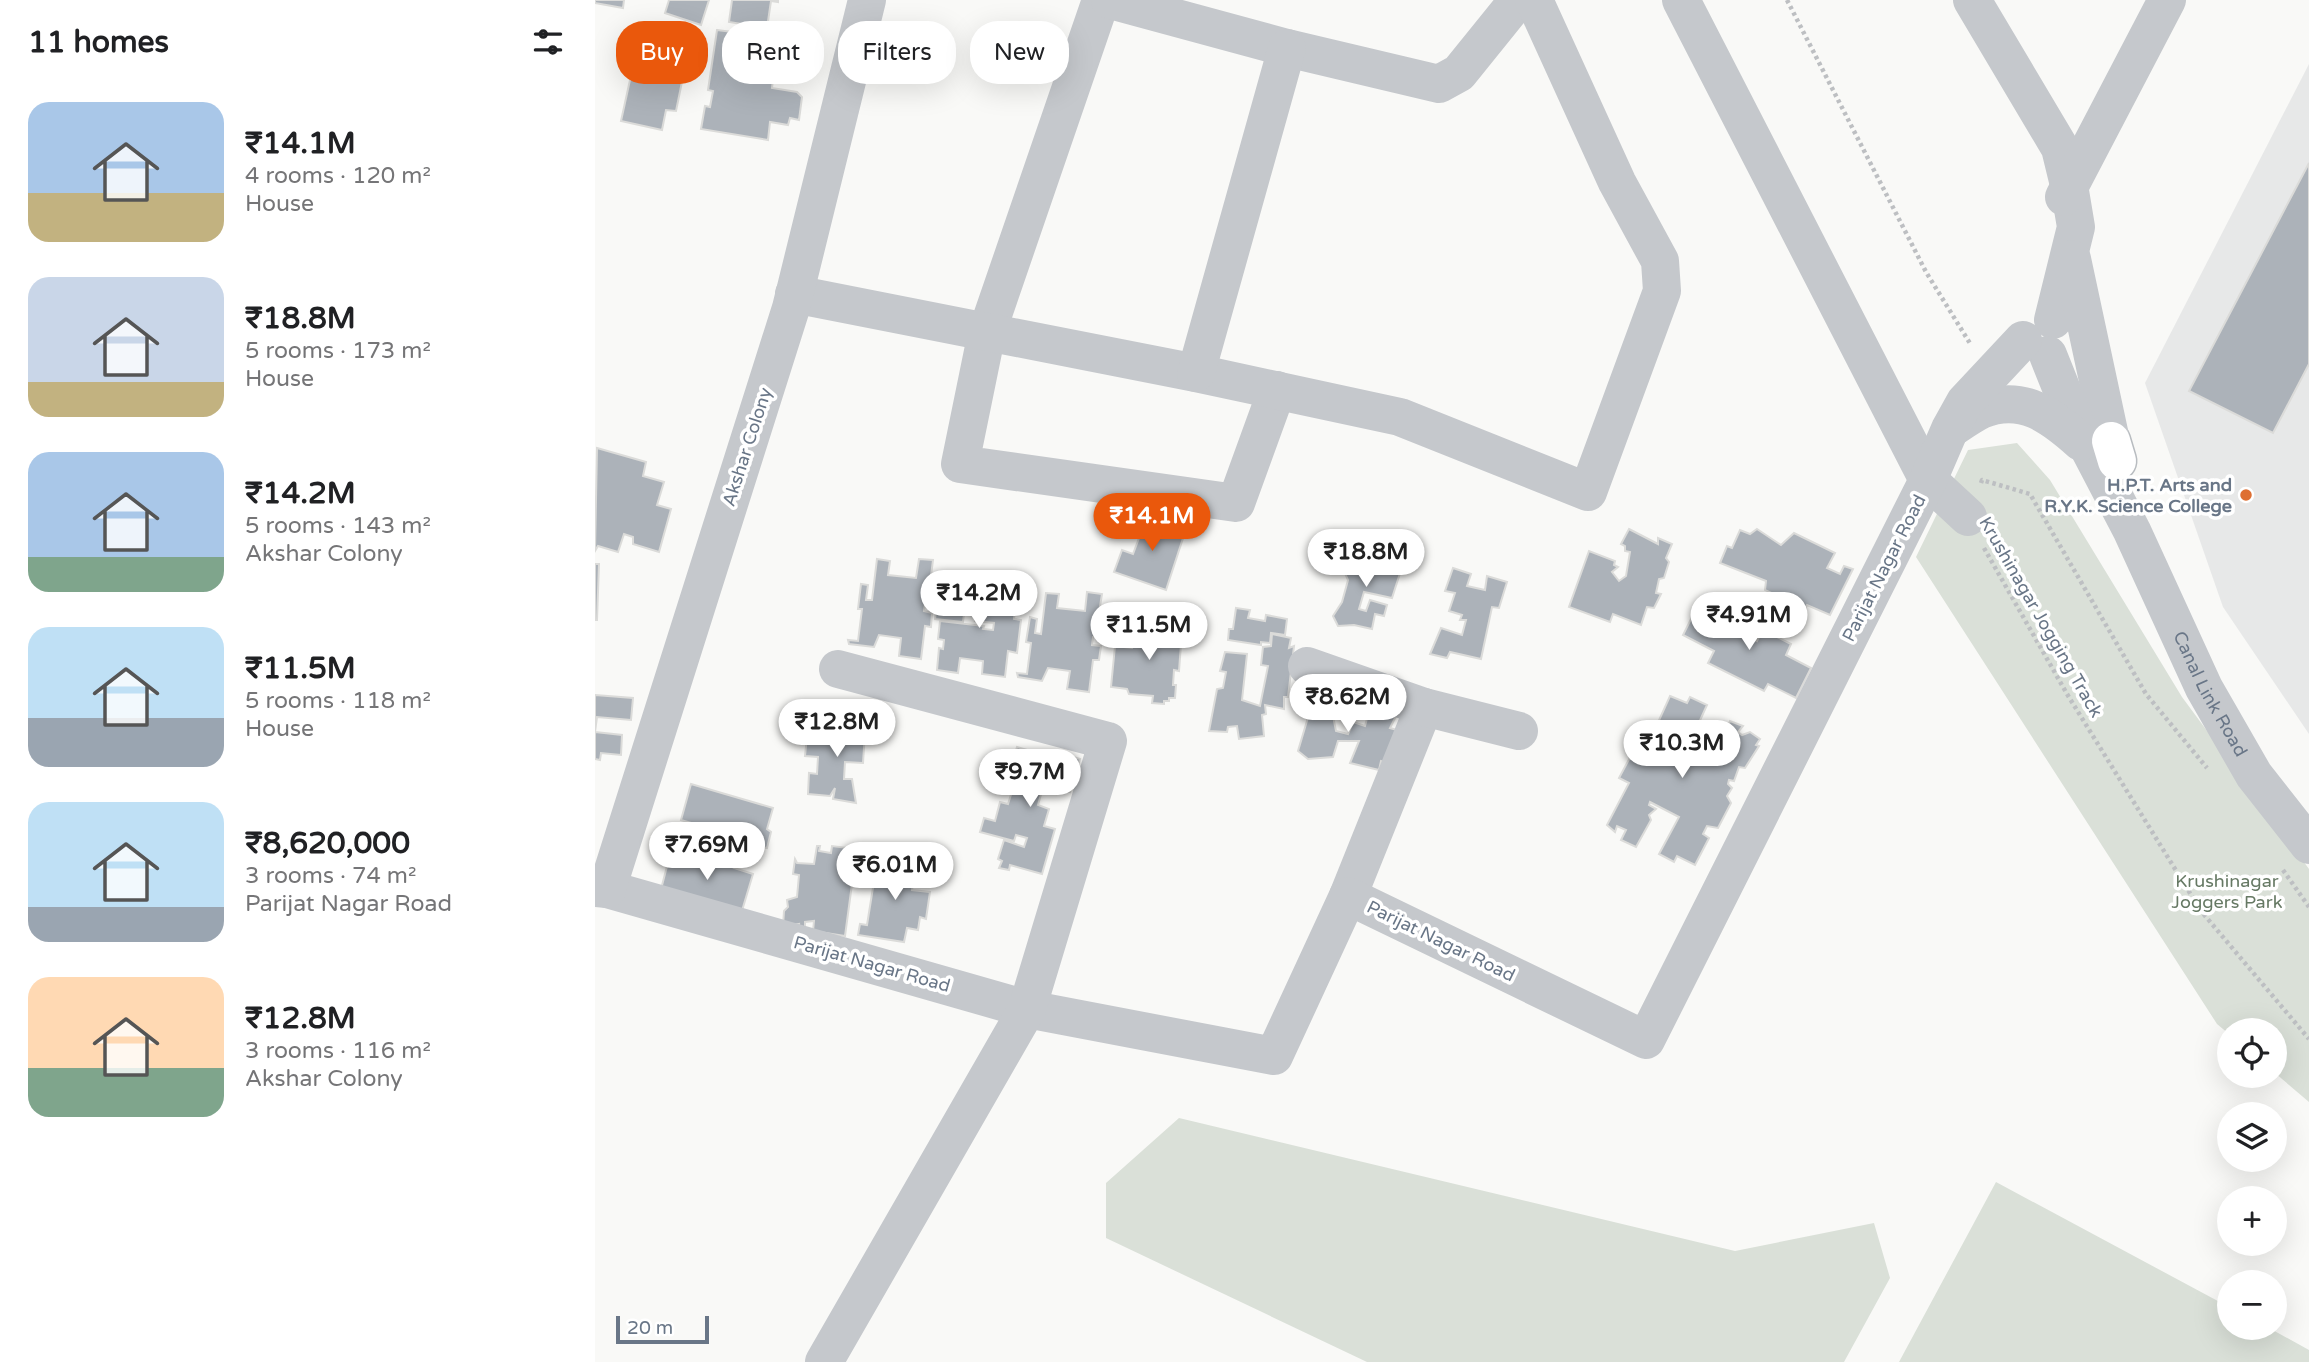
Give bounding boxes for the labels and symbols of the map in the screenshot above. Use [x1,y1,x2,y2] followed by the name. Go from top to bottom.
[717,385,777,509] street label: Akshar Colony
[2044,474,2232,517] place label: H.P.T. Arts and R.Y.K. Science College
[2238,487,2254,503] marker: H.P.T. Arts and R.Y.K. Science College
[1837,491,1931,645] street label: Parijat Nagar Road
[1095,494,1209,553] pin: ₹14.1M
[1974,513,2108,721] street label: Krushinagar Jogging Track
[1309,530,1423,589] pin: ₹18.8M
[922,570,1036,630] pin: ₹14.2M
[1692,592,1806,652] pin: ₹4.91M
[1092,602,1206,662] pin: ₹11.5M
[2168,628,2252,760] street label: Canal Link Road
[1291,674,1405,734] pin: ₹8.62M
[780,700,894,759] pin: ₹12.8M
[1625,720,1739,780] pin: ₹10.3M
[981,750,1079,809] pin: ₹9.7M
[650,822,764,882] pin: ₹7.69M
[838,842,952,902] pin: ₹6.01M
[2172,870,2283,913] park label: Krushinagar Joggers Park
[1363,896,1519,986] street label: Parijat Nagar Road
[791,931,953,997] street label: Parijat Nagar Road
[616,1313,709,1345] scale bar

